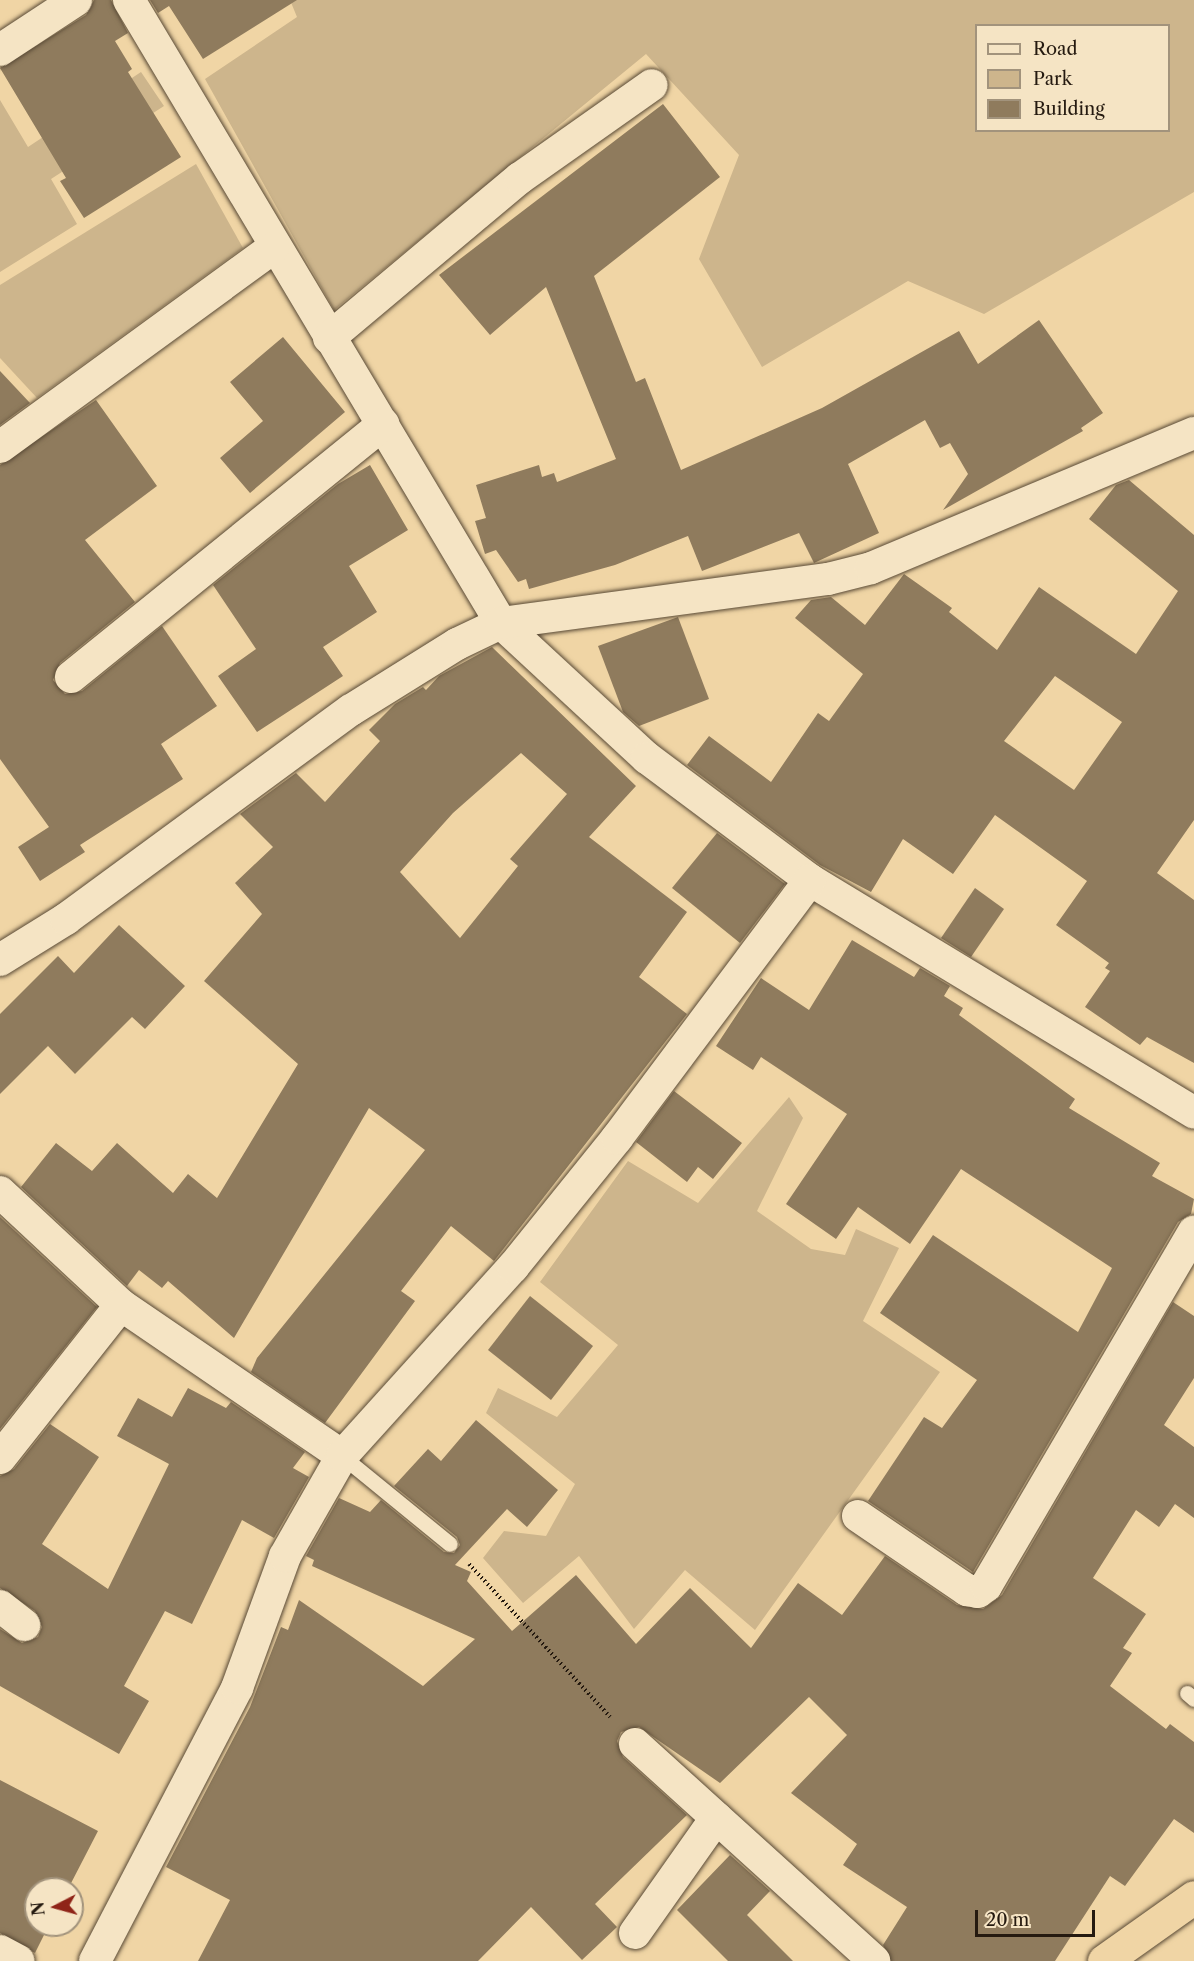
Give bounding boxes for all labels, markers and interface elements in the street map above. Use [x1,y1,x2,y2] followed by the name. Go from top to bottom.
[975,24,1170,132] legend
[1033,38,1078,60] text: Road
[1033,68,1072,90] text: Park
[1033,98,1105,120] text: Building
[24,1877,84,1937] north arrow
[978,1898,1098,1936] scale bar
[27,1901,49,1917] text: N
[986,1909,1029,1931] text: 20 m

